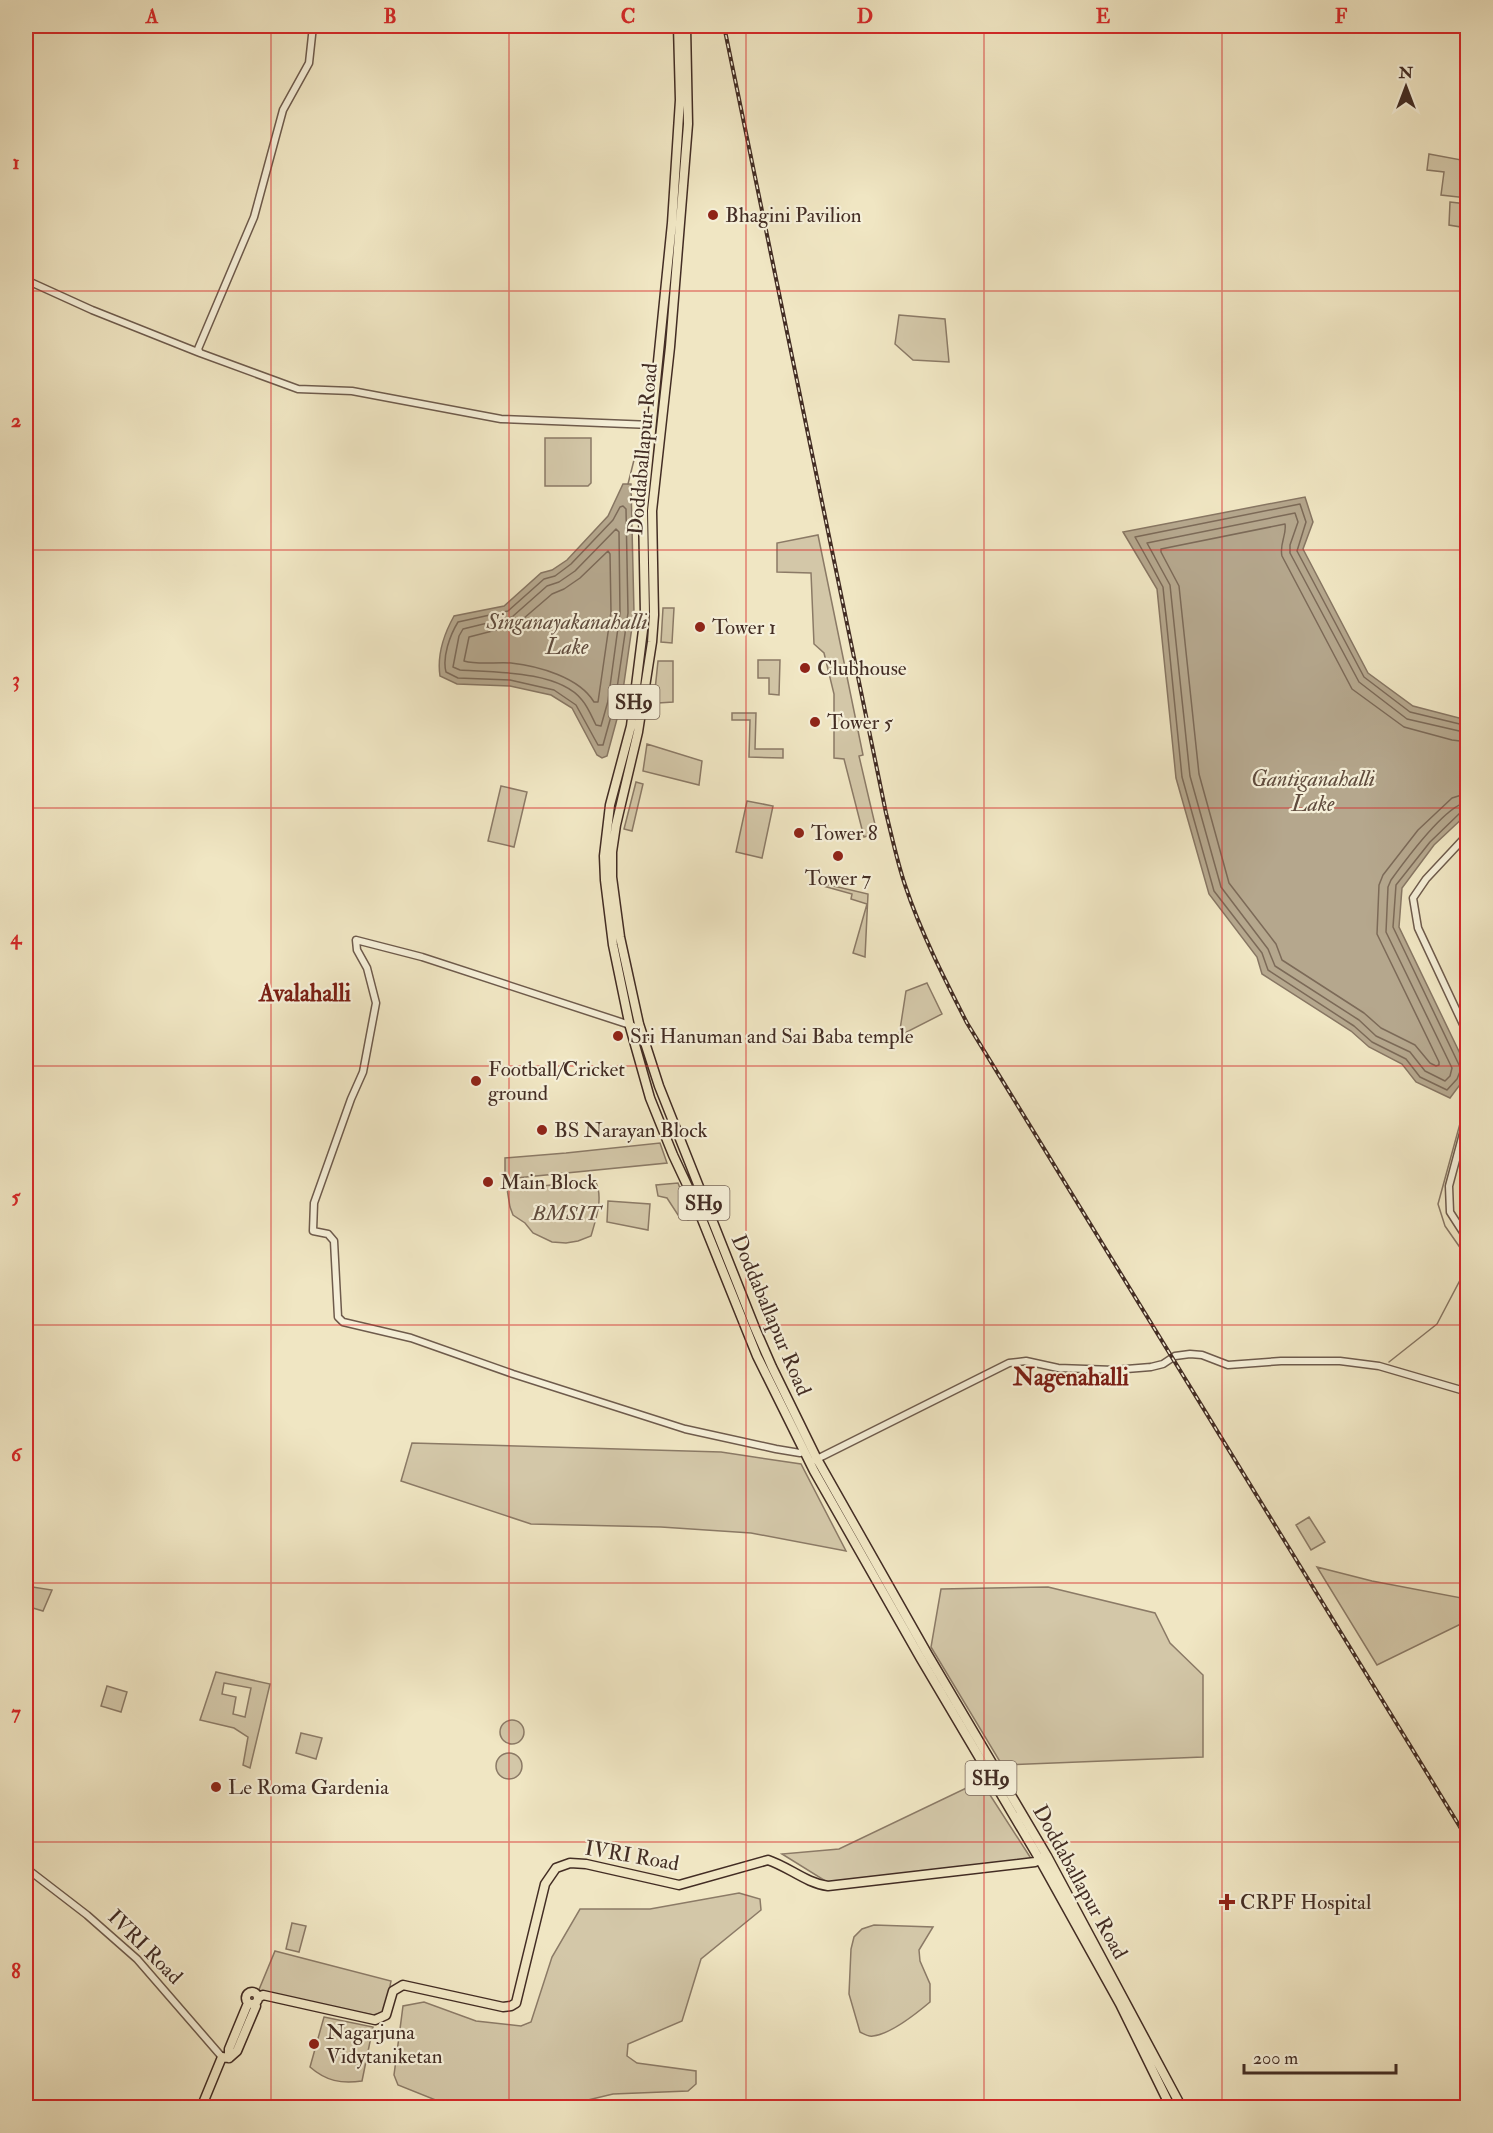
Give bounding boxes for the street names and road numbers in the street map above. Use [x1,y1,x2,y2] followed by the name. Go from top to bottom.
[622,361,664,536] street label: Doddaballapur Road
[608,685,660,719] road number: SH9
[678,1186,730,1220] road number: SH9
[725,1230,817,1400] street label: Doddaballapur Road
[966,1761,1016,1795] road number: SH9
[1026,1800,1134,1965] street label: Doddaballapur Road
[583,1834,682,1878] street label: IVRI Road
[102,1904,189,1991] street label: IVRI Road

